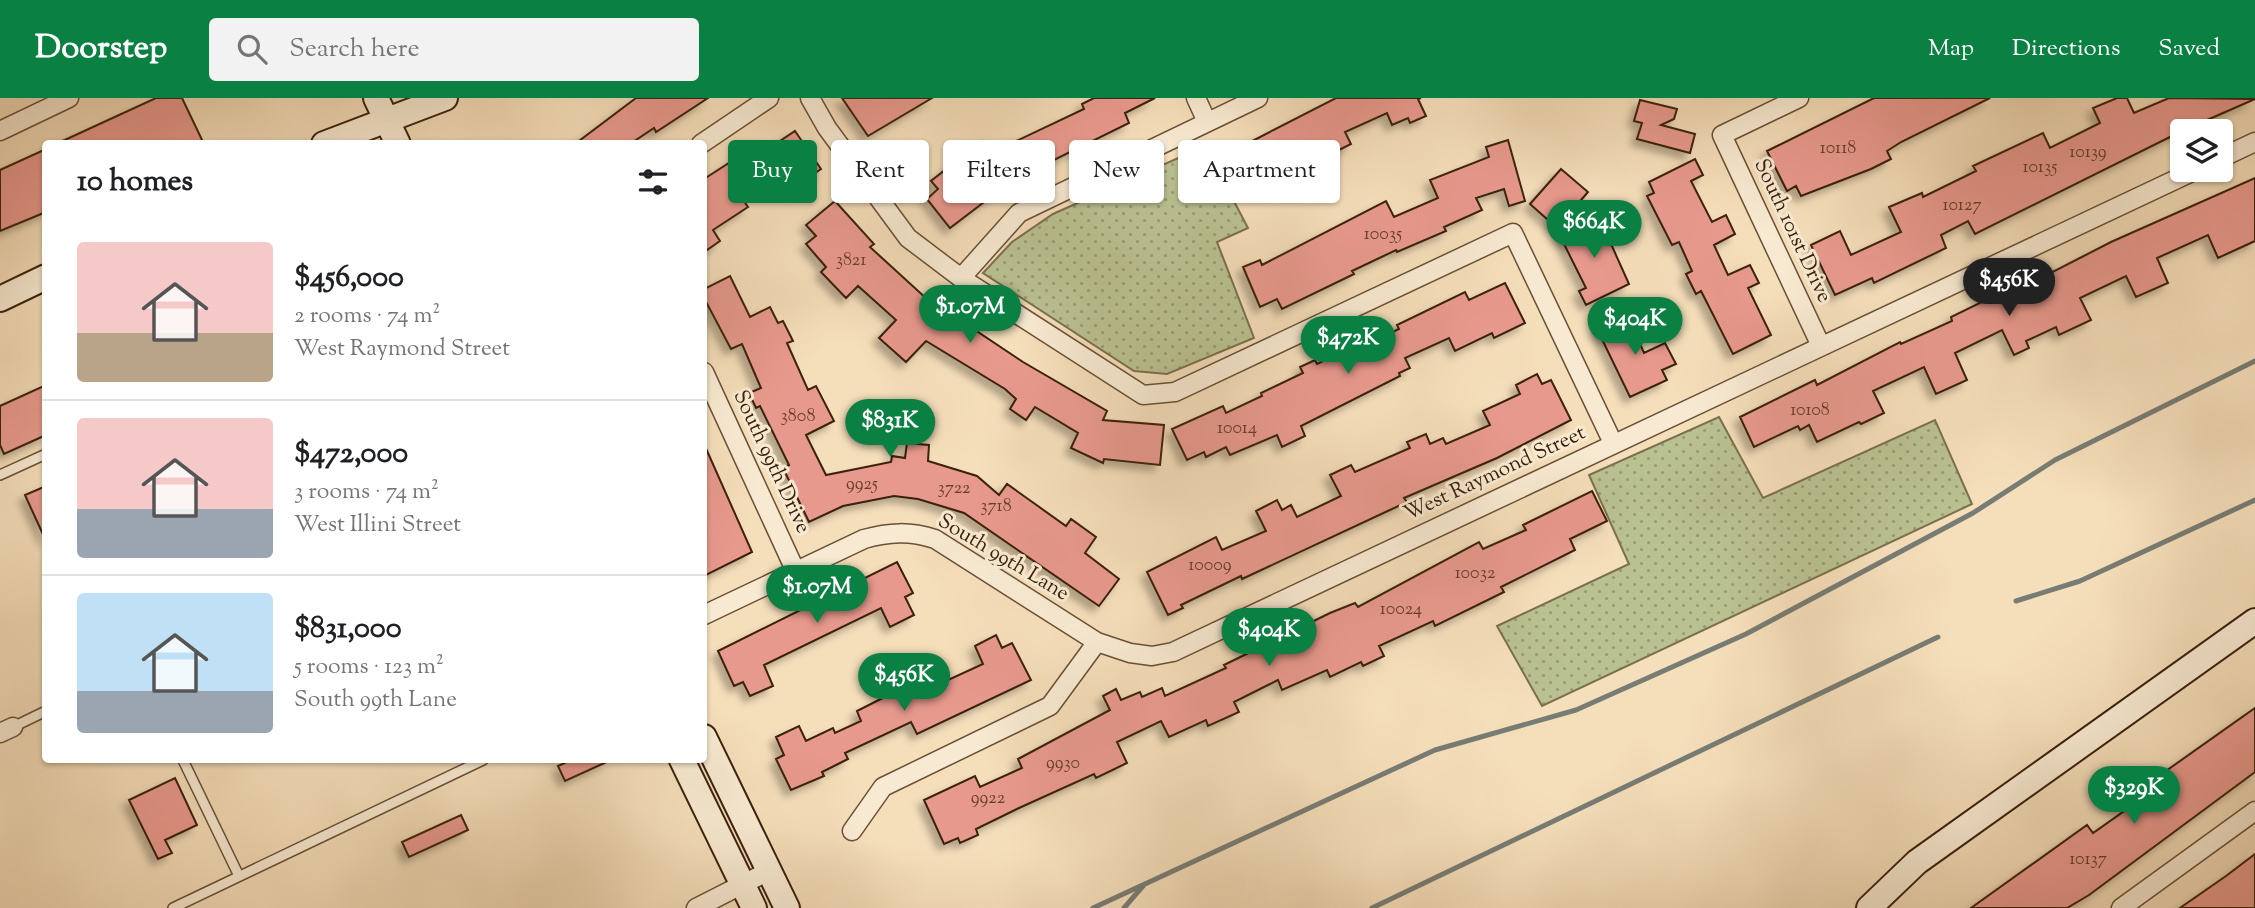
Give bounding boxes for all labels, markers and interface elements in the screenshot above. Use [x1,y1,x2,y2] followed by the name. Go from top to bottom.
[209,18,699,81] search box
[35,25,167,73] text: Doorstep
[233,30,271,68] icon: search
[289,31,420,68] text: Search here
[1928,32,1974,66] text: Map
[2012,32,2120,66] text: Directions
[2158,32,2220,66] text: Saved
[2170,119,2233,182] map controls
[2170,119,2233,182] button: layers
[1820,136,1856,162] house number: 10118
[728,140,817,203] chip: Buy
[831,140,929,203] chip: Rent
[943,140,1055,203] chip: Filters
[1069,140,1164,203] chip: New
[1178,140,1340,203] chip: Apartment
[2069,140,2107,166] house number: 10139
[1746,154,1838,308] street label: South 101st Drive
[2023,155,2057,181] house number: 10135
[77,161,193,204] text: 10 homes
[634,163,672,201] icon: filters
[1943,193,1981,219] house number: 10127
[1545,200,1643,260] pin: $664K
[1563,206,1625,239] text: $664K
[1364,222,1402,248] house number: 10035
[836,248,866,274] house number: 3821
[294,257,404,300] text: $456,000
[1960,258,2058,318] pin: $456K
[1979,264,2039,297] text: $456K
[133,270,217,354] icon: home
[913,286,1027,345] pin: $1.07M
[935,291,1005,324] text: $1.07M
[1586,298,1684,357] pin: $404K
[294,300,440,333] text: 2 rooms · 74 m²
[1604,303,1666,336] text: $404K
[1299,316,1397,376] pin: $472K
[1317,322,1379,355] text: $472K
[294,333,510,366] text: West Raymond Street
[725,385,817,539] street label: South 99th Drive
[1790,398,1830,424] house number: 10108
[841,400,939,459] pin: $831K
[781,404,815,430] house number: 3808
[861,405,919,438] text: $831K
[1217,416,1257,442] house number: 10014
[1399,419,1591,529] street label: West Raymond Street
[294,433,408,476] text: $472,000
[133,446,217,530] icon: home
[846,472,878,498] house number: 9925
[294,476,439,509] text: 3 rooms · 74 m²
[938,476,971,502] house number: 3722
[980,494,1012,520] house number: 3718
[932,507,1074,609] street label: South 99th Lane
[294,509,461,542] text: West Illini Street
[1188,553,1232,579] house number: 10009
[1455,561,1496,587] house number: 10032
[760,566,874,625] pin: $1.07M
[782,571,852,604] text: $1.07M
[1380,597,1422,623] house number: 10024
[294,608,402,651] text: $831,000
[1220,608,1318,668] pin: $404K
[1238,614,1300,647] text: $404K
[133,621,217,705] icon: home
[294,651,444,684] text: 5 rooms · 123 m²
[855,654,953,713] pin: $456K
[874,659,934,692] text: $456K
[294,684,457,717] text: South 99th Lane
[1046,751,1080,777] house number: 9930
[2085,766,2183,826] pin: $329K
[2104,772,2164,805] text: $329K
[971,786,1006,812] house number: 9922
[2069,847,2107,873] house number: 10137

